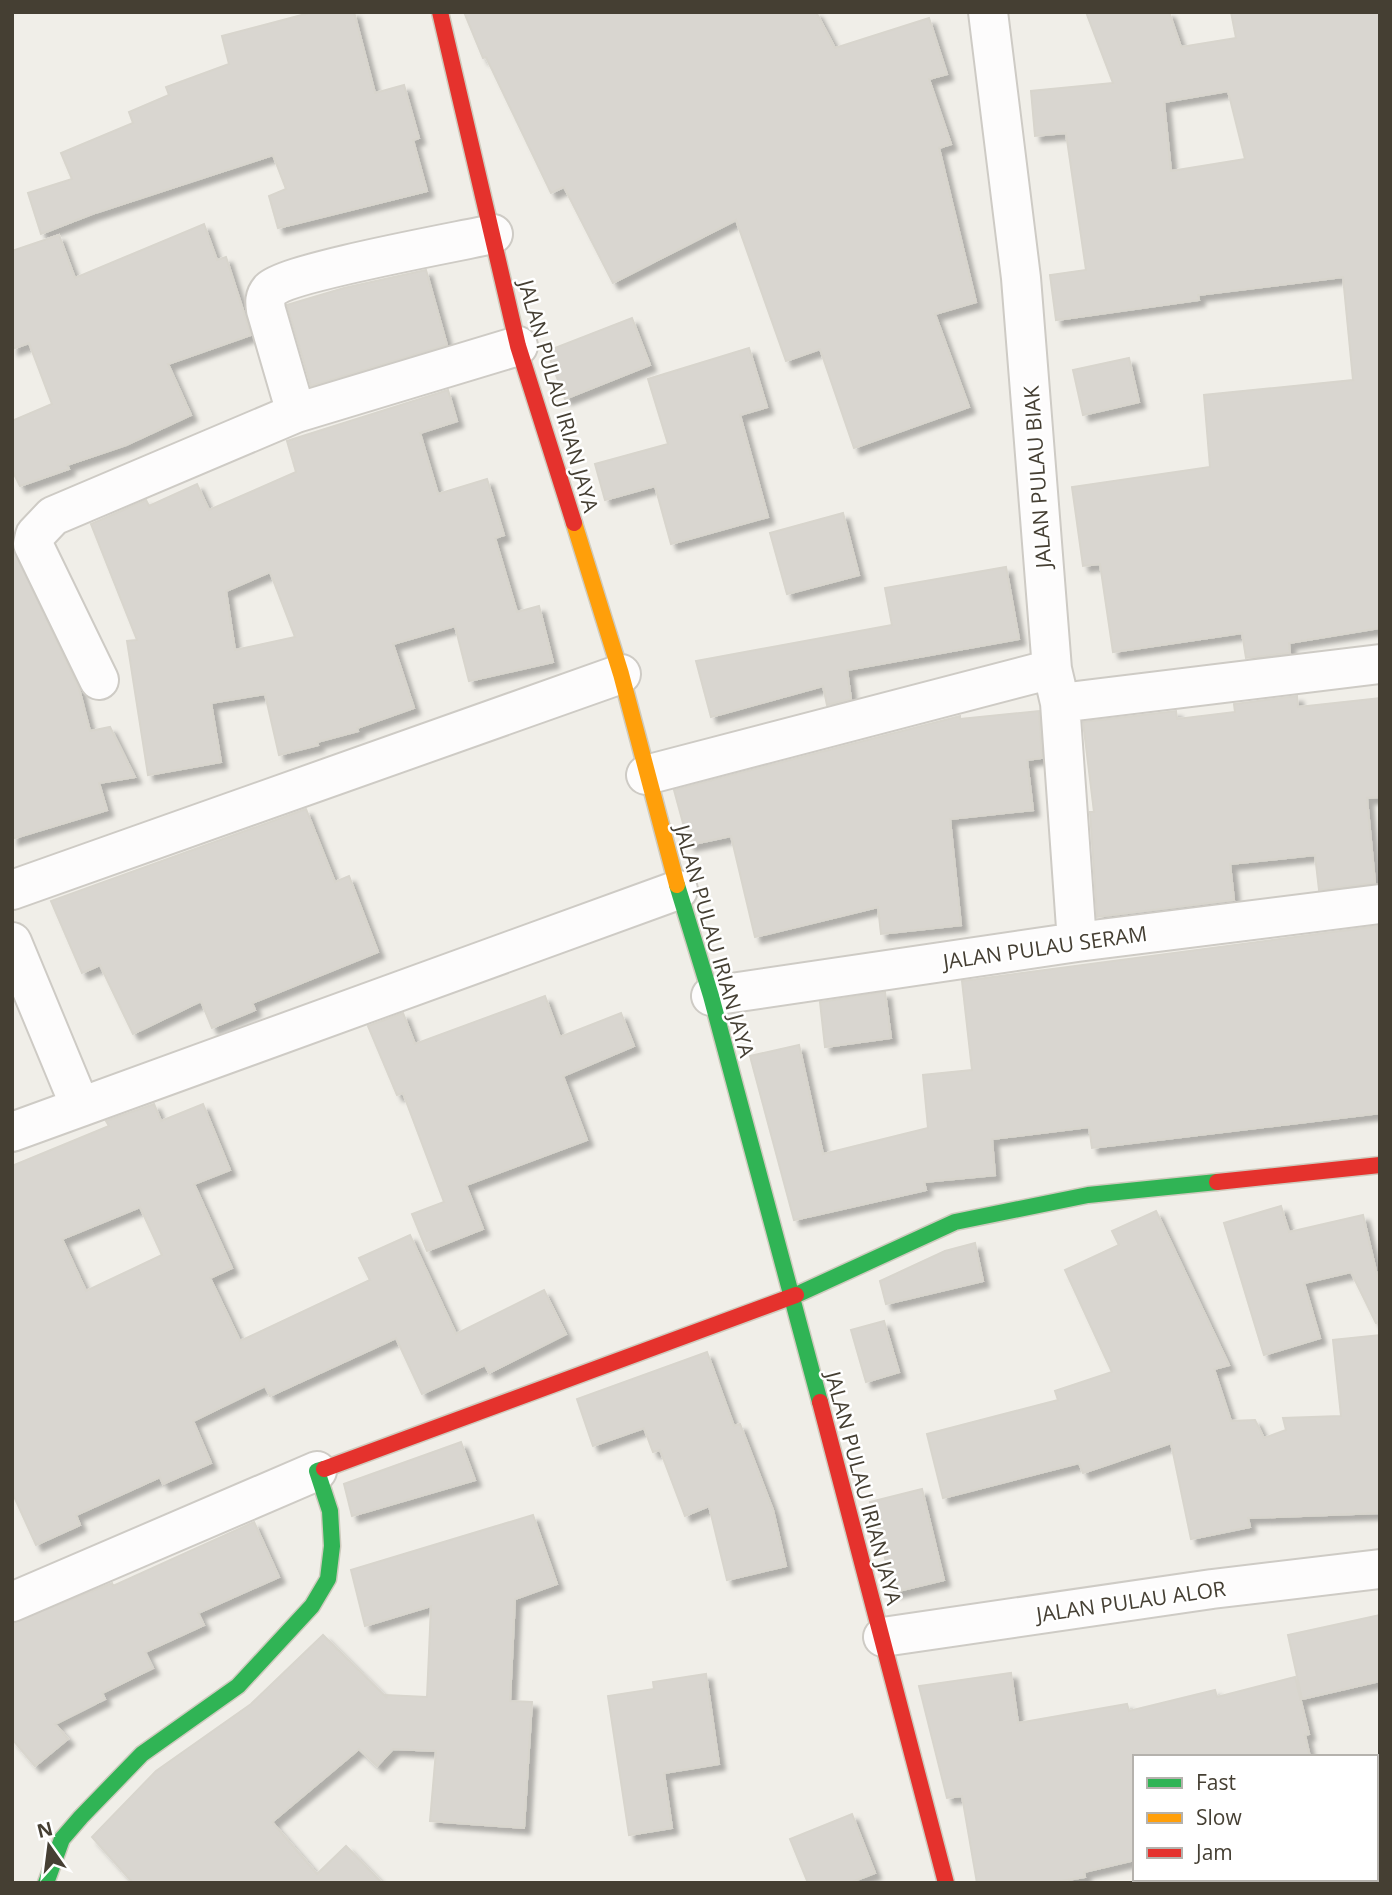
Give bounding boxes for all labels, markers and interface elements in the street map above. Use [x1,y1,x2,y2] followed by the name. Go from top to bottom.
[512,275,606,516] street label: JALAN PULAU IRIAN JAYA
[1017,385,1057,571] street label: JALAN PULAU BIAK
[668,820,762,1061] street label: JALAN PULAU IRIAN JAYA
[939,919,1149,975] street label: JALAN PULAU SERAM
[819,1366,909,1608] street label: JALAN PULAU IRIAN JAYA
[1033,1574,1228,1628] street label: JALAN PULAU ALOR
[1133,1755,1378,1881] legend
[1196,1768,1236,1796] text: Fast
[1196,1803,1242,1831] text: Slow
[14,1811,84,1881] north arrow
[34,1815,56,1844] text: N
[1194,1838,1233,1866] text: Jam

